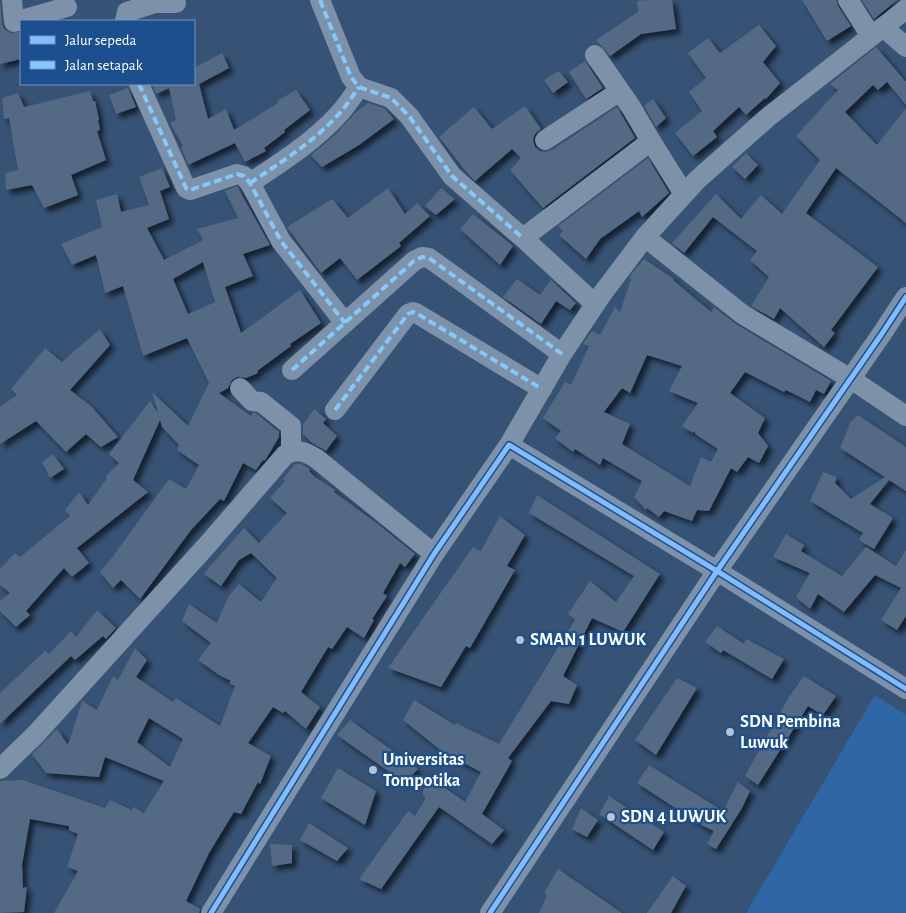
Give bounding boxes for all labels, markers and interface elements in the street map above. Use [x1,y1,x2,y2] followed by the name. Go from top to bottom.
[20,20,195,85] legend
[65,33,137,48] text: Jalur sepeda
[65,58,143,73] text: Jalan setapak
[530,631,646,649] place label: SMAN 1 LUWUK
[514,634,526,646] marker: SMAN 1 LUWUK
[740,713,841,752] place label: SDN Pembina Luwuk
[724,726,736,738] marker: SDN Pembina Luwuk
[383,751,464,790] place label: Universitas Tompotika
[367,764,379,776] marker: Universitas Tompotika
[621,808,727,826] place label: SDN 4 LUWUK
[605,811,617,823] marker: SDN 4 LUWUK

